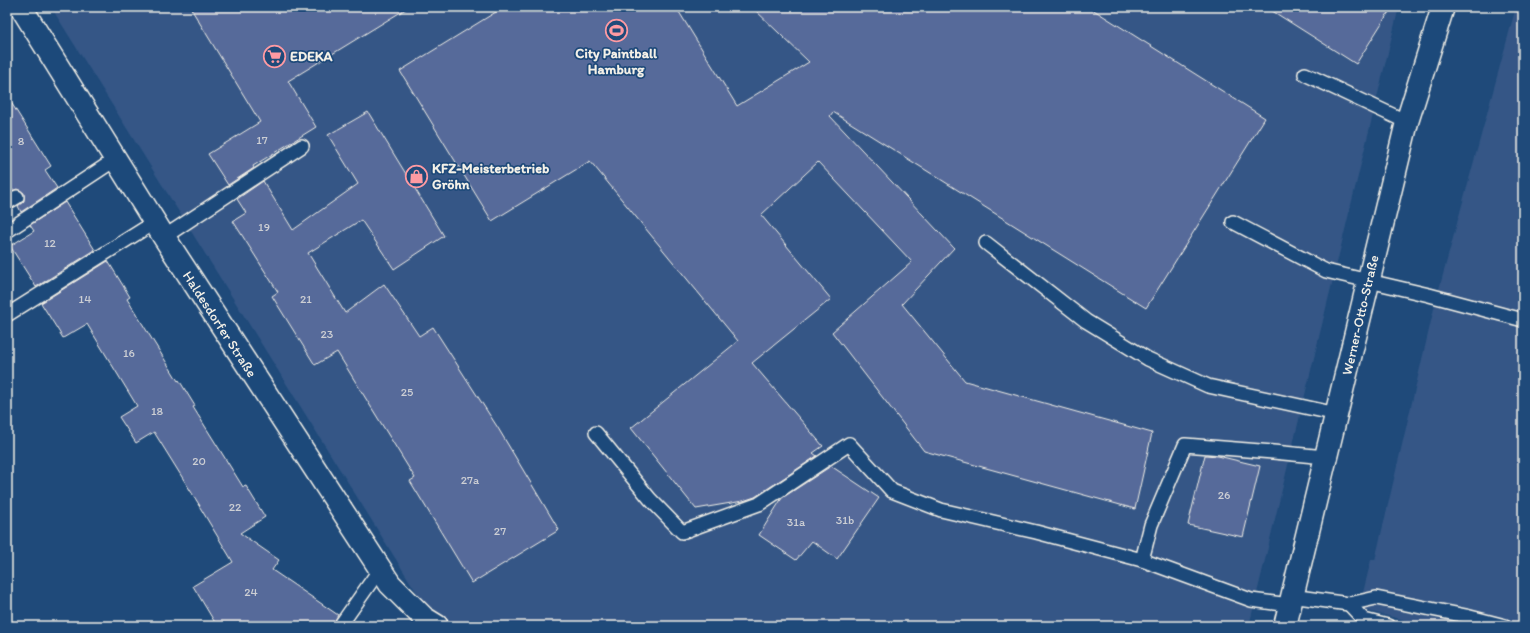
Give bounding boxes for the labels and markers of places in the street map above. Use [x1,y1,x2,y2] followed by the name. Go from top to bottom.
[603,18,629,44] sports icon: City Paintball Hamburg
[262,43,288,69] supermarket icon: EDEKA
[575,45,658,78] place label: City Paintball Hamburg
[290,48,334,65] place label: EDEKA
[432,160,549,193] place label: KFZ-Meisterbetrieb Gröhn
[404,163,430,189] shop icon: KFZ-Meisterbetrieb Gröhn

